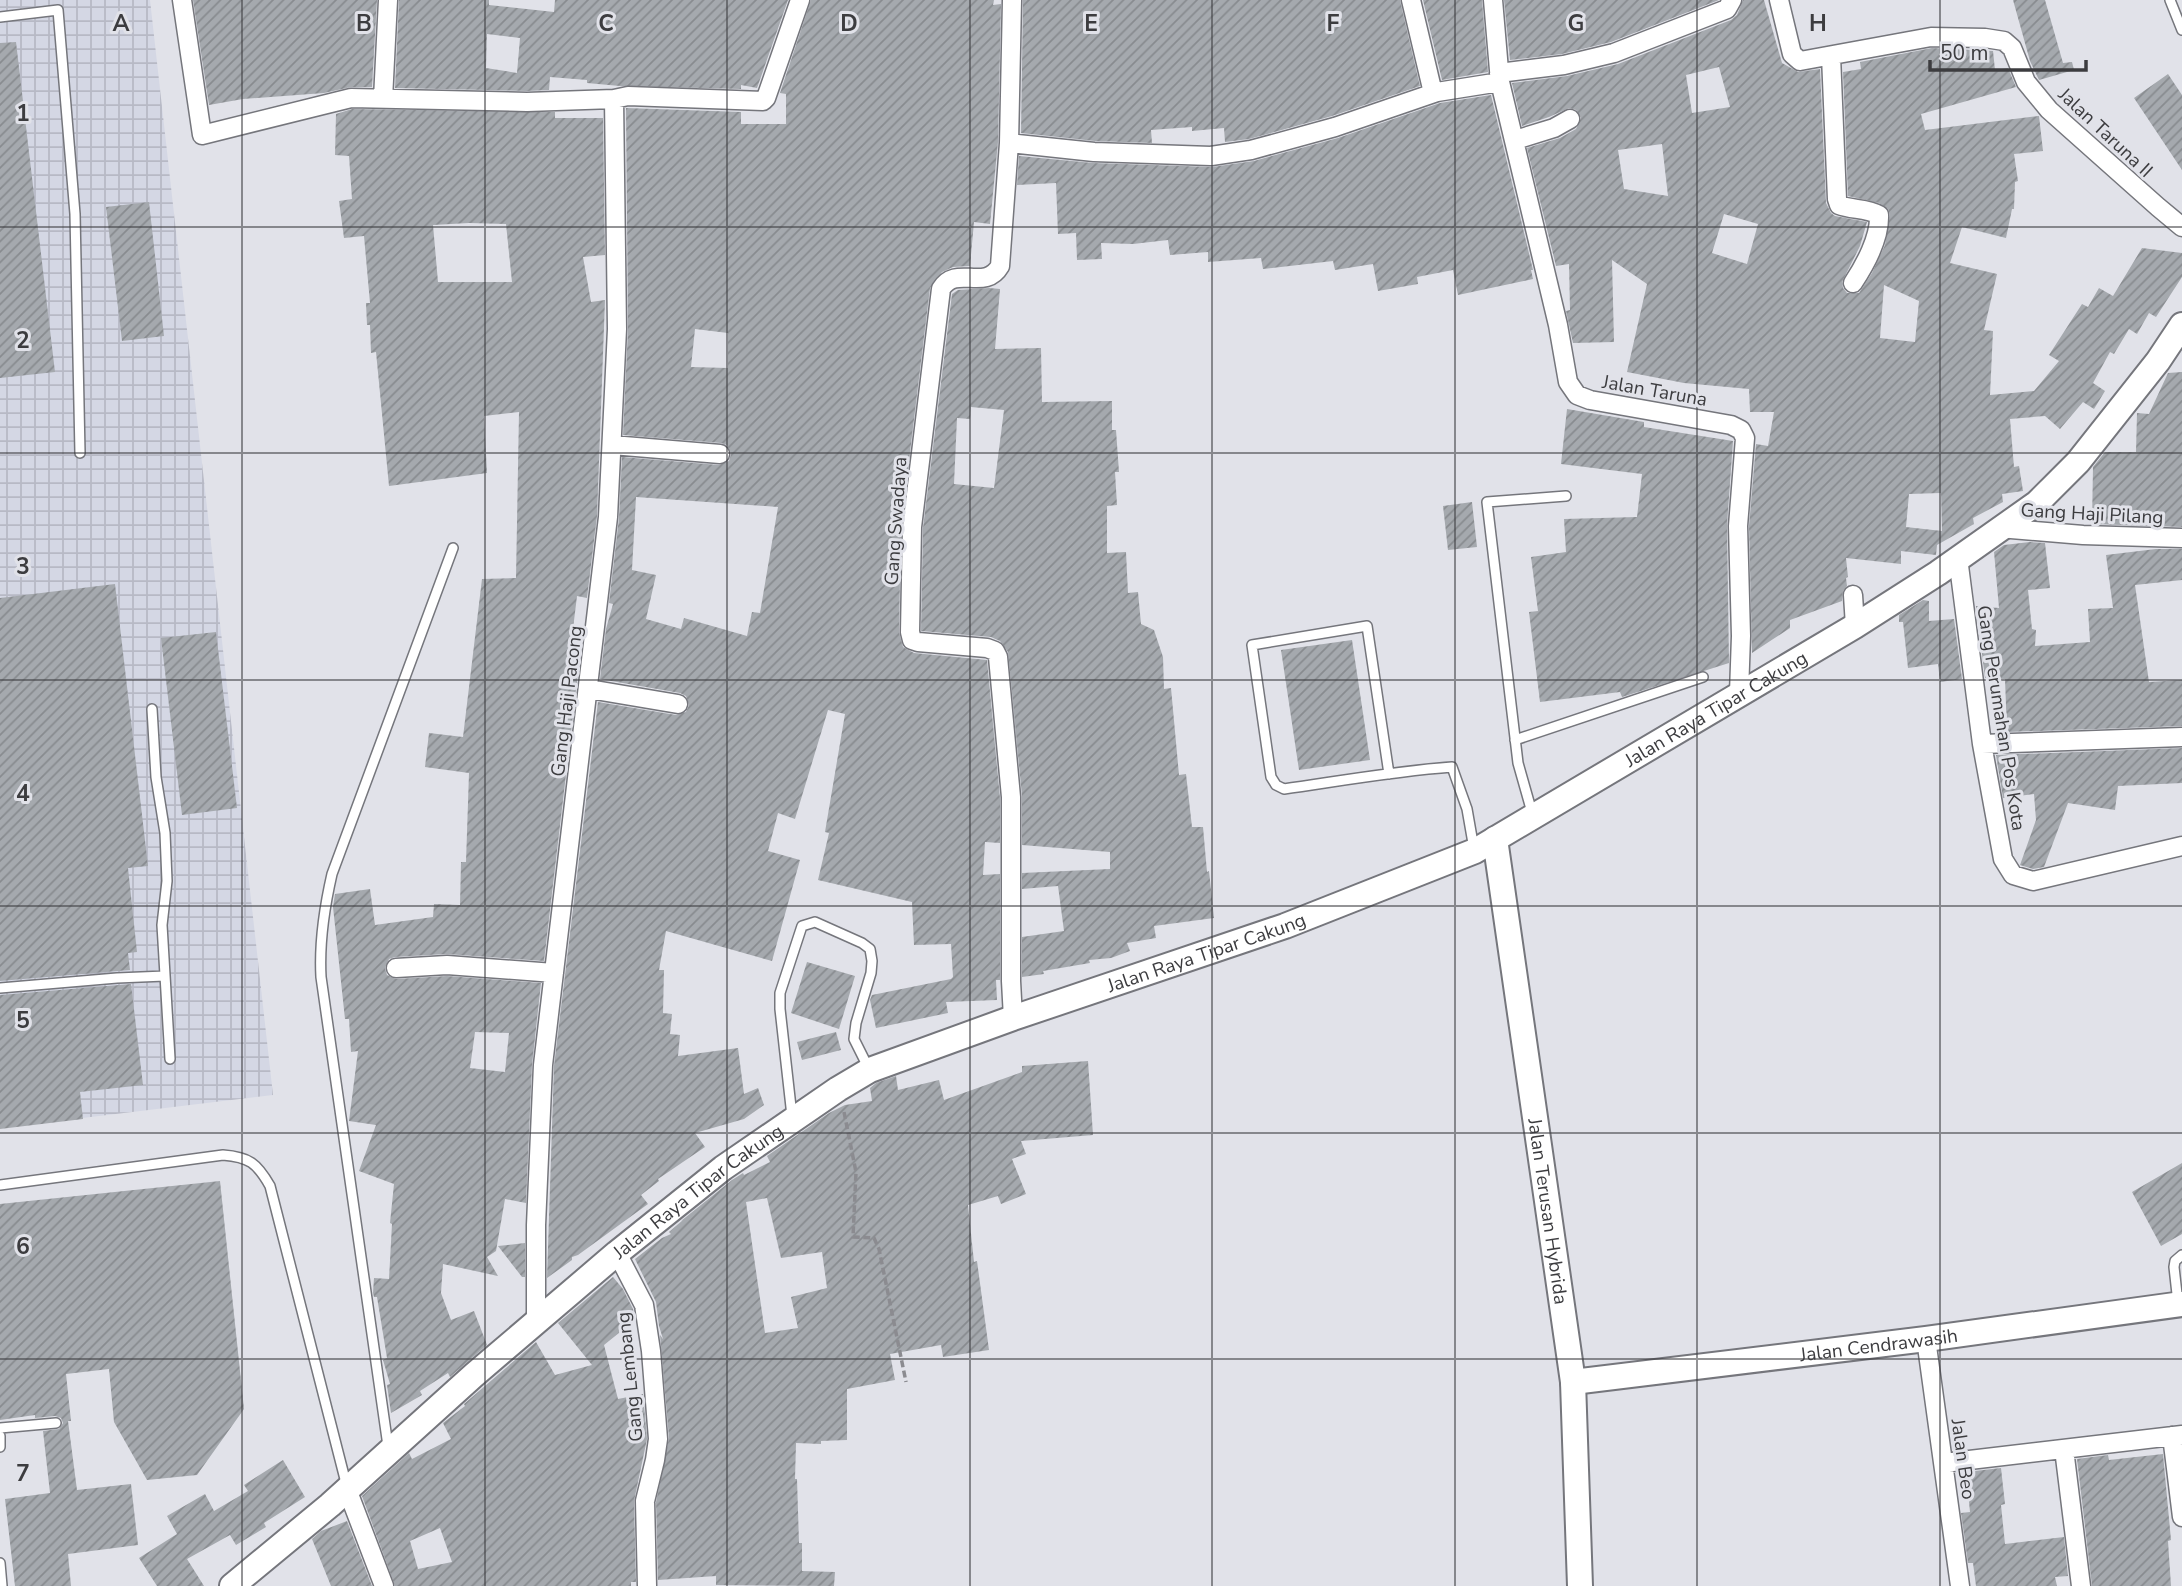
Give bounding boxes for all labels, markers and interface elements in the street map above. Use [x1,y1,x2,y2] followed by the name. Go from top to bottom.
[112,8,130,39] text: A
[356,8,372,39] text: B
[598,8,614,39] text: C
[840,8,858,39] text: D
[1084,8,1098,39] text: E
[1327,8,1340,39] text: F
[1568,8,1584,39] text: G
[1809,8,1827,39] text: H
[1930,28,2086,72] scale bar
[1940,39,1989,67] text: 50 m
[2052,81,2158,183] street label: Jalan Taruna II
[16,98,30,129] text: 1
[16,325,30,356] text: 2
[1599,369,1709,413] street label: Jalan Taruna
[879,456,913,586] street label: Gang Swadaya
[2020,497,2164,531] street label: Gang Haji Pilang
[16,551,30,582] text: 3
[1970,604,2032,833] street label: Gang Perumahan Pos Kota
[545,624,589,778] street label: Gang Haji Pacong
[1619,645,1812,774] street label: Jalan Raya Tipar Cakung
[16,778,30,809] text: 4
[1103,907,1310,1000] street label: Jalan Raya Tipar Cakung
[16,1005,30,1036] text: 5
[1521,1116,1574,1306] street label: Jalan Terusan Hybrida
[607,1118,789,1266] street label: Jalan Raya Tipar Cakung
[16,1231,30,1262] text: 6
[610,1311,650,1443] street label: Gang Lembang
[1798,1323,1959,1368] street label: Jalan Cendrawasih
[1944,1416,1982,1501] street label: Jalan Beo
[16,1458,30,1489] text: 7

